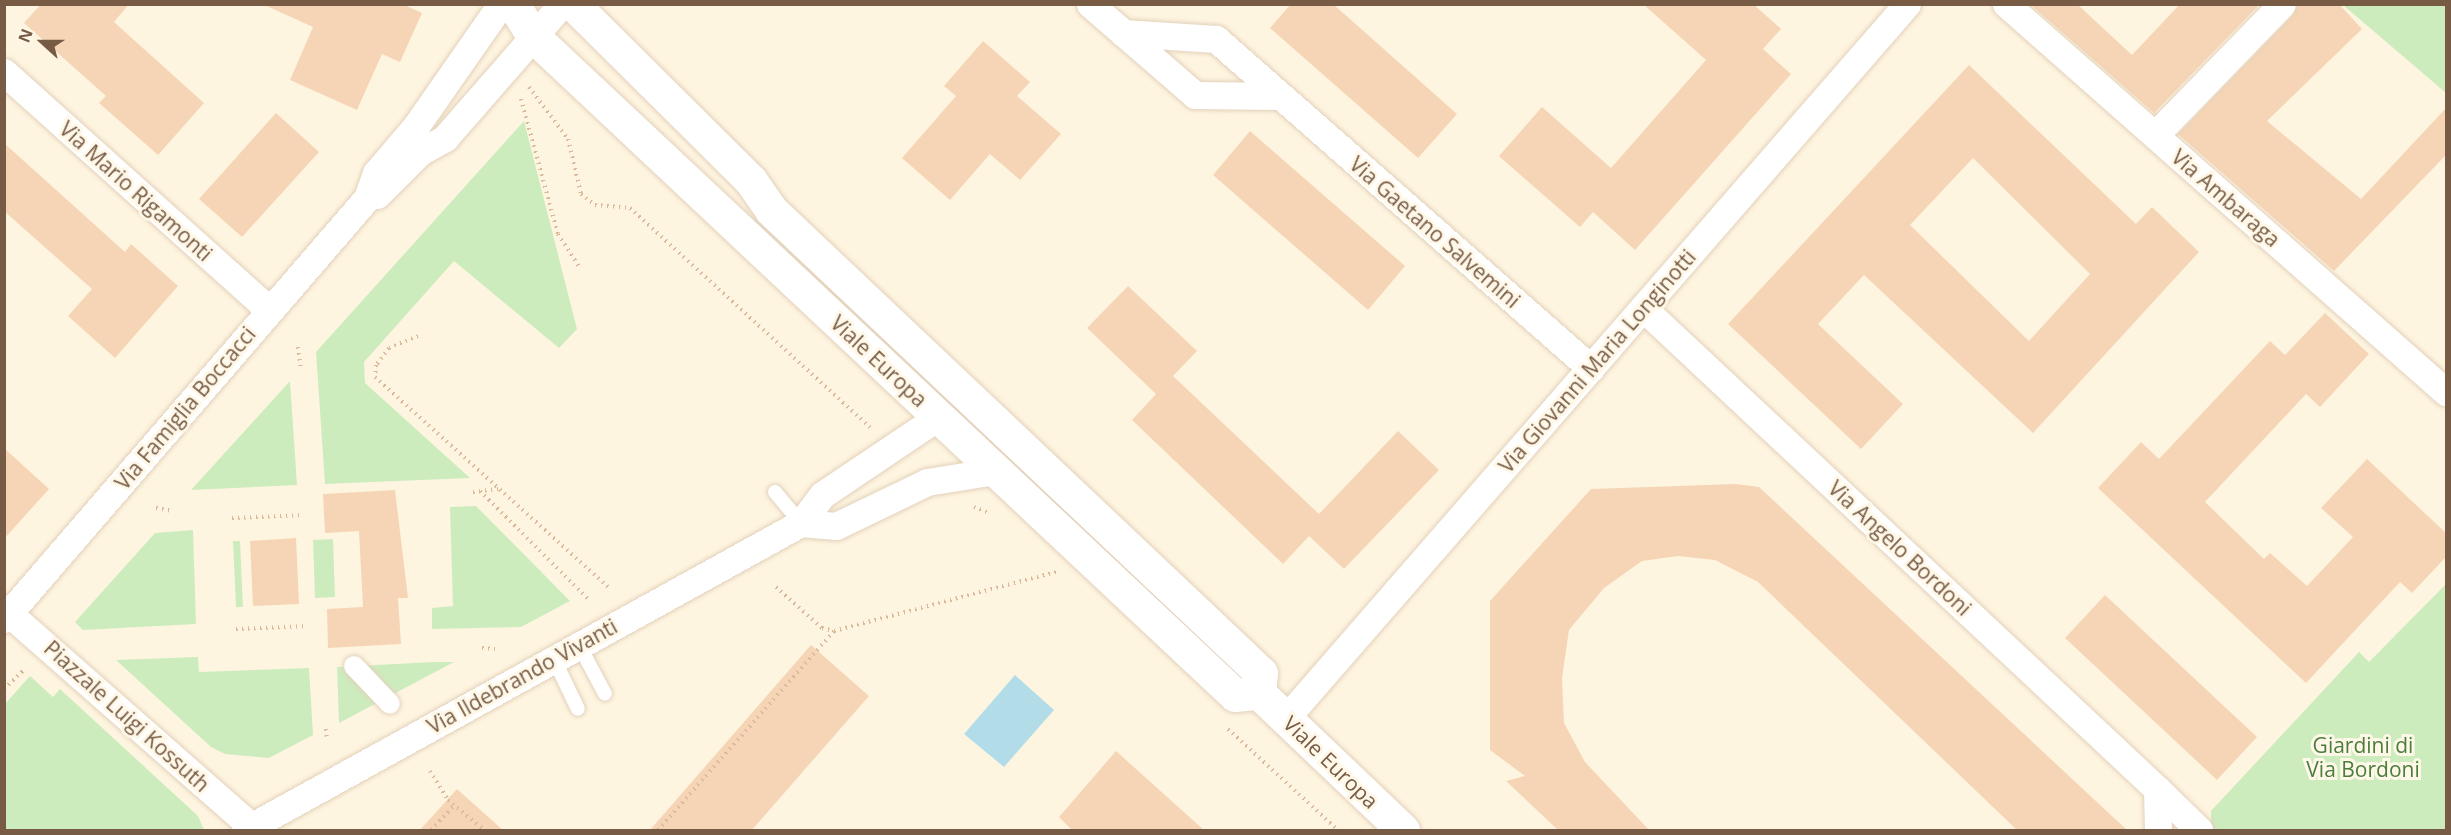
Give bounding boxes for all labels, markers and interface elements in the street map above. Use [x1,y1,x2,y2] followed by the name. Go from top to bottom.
[12,12,72,72] north arrow
[13,26,38,46] text: N
[55,116,217,266] street label: Via Mario Rigamonti
[2167,144,2285,252] street label: Via Ambaraga
[1345,151,1525,313] street label: Via Gaetano Salvemini
[1493,244,1701,478] street label: Via Giovanni Maria Longinotti
[826,310,932,412] street label: Viale Europa
[110,321,260,495] street label: Via Famiglia Boccacci
[1823,475,1977,621] street label: Via Angelo Bordoni
[423,613,621,739] street label: Via Ildebrando Vivanti
[39,635,215,797] street label: Piazzale Luigi Kossuth
[1278,710,1384,814] street label: Viale Europa
[2306,732,2420,782] park label: Giardini di Via Bordoni

